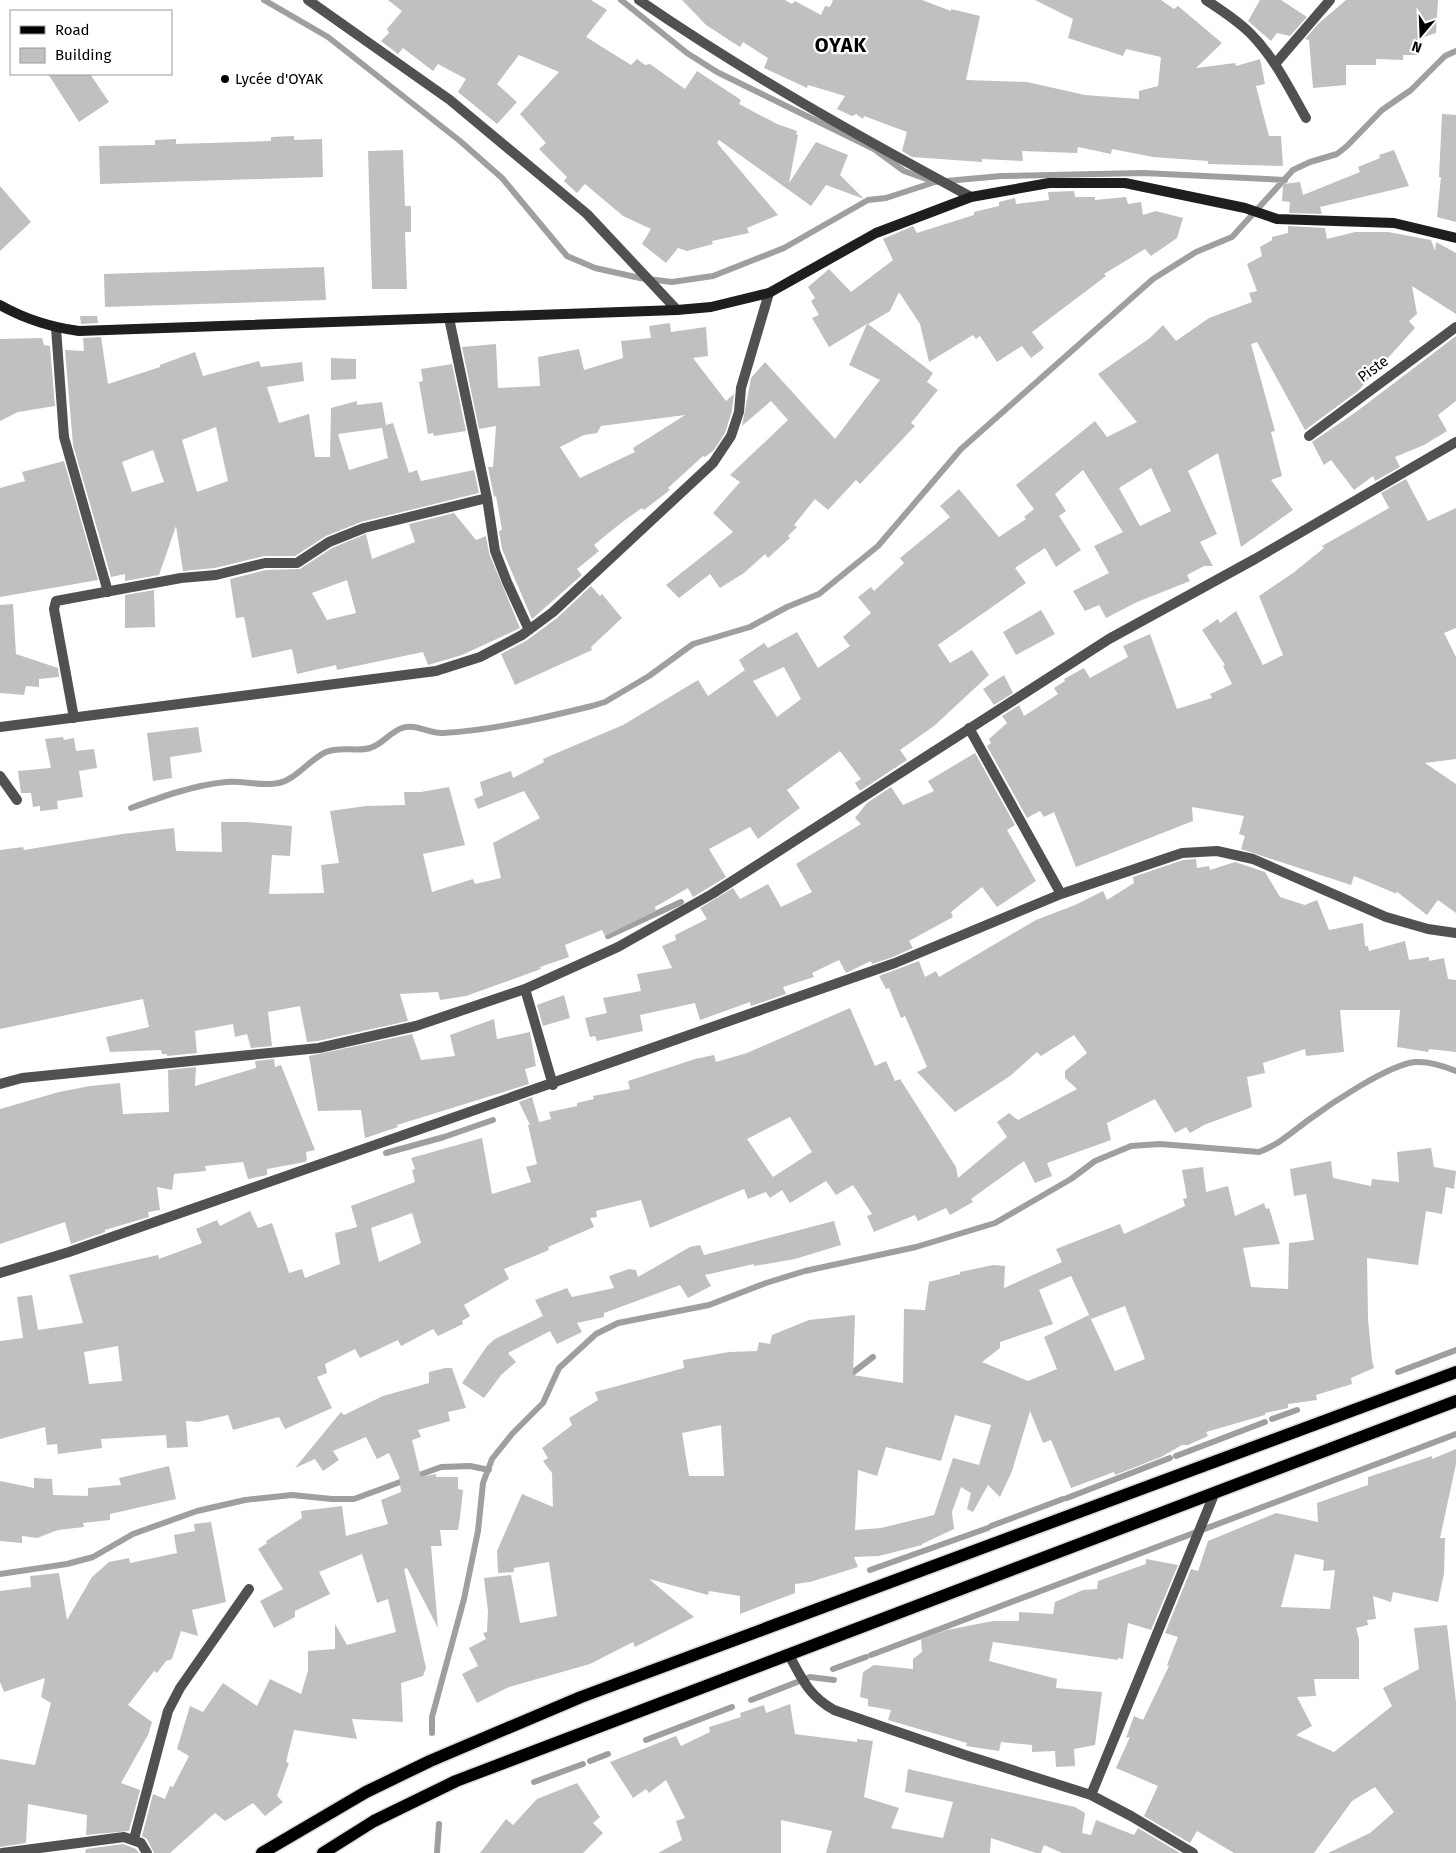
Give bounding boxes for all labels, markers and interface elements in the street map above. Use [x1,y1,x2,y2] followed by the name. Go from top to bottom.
[10,10,172,75] legend
[1396,10,1446,60] north arrow
[55,21,90,39] text: Road
[815,33,867,57] district label: OYAK
[1410,37,1424,56] text: N
[55,46,111,64] text: Building
[235,70,323,88] place label: Lycée d'OYAK
[219,73,231,85] marker: Lycée d'OYAK
[1354,352,1392,386] street label: Piste

